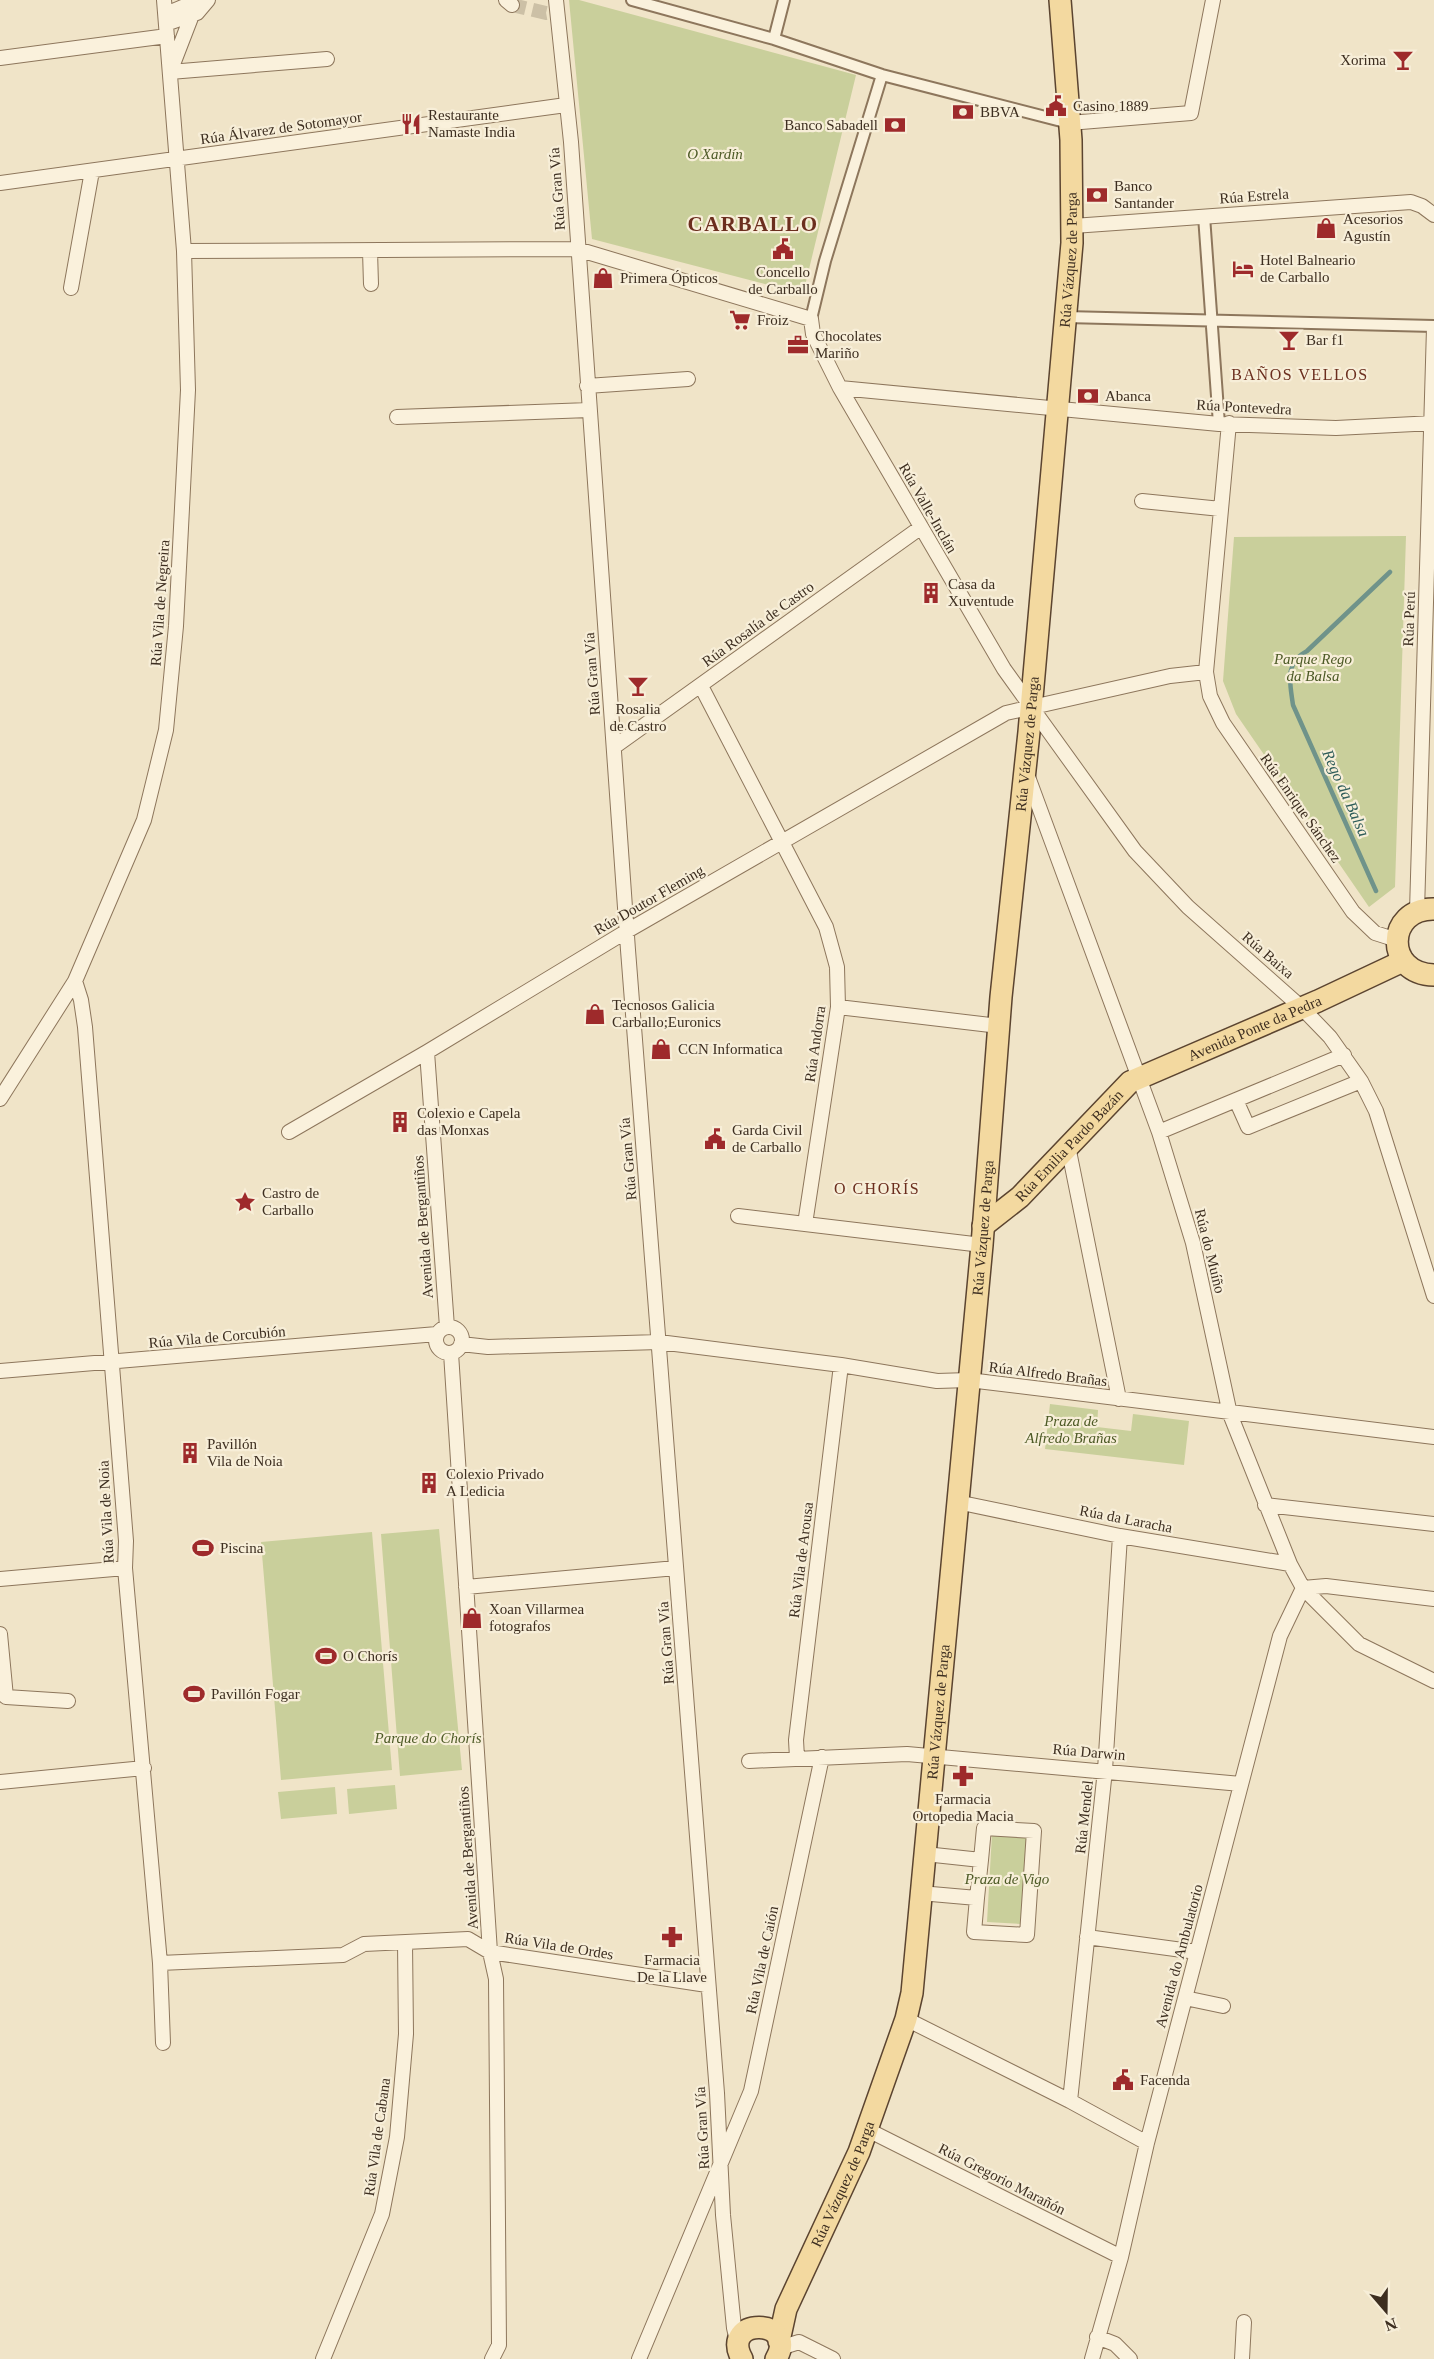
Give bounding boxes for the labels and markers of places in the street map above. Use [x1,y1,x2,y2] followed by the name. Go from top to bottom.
[1391,48,1415,72] bar icon: Xorima
[1340,52,1386,68] place label: Xorima
[1044,94,1068,118] public building icon: Casino 1889
[1073,98,1148,114] place label: Casino 1889
[951,100,975,124] bank icon: BBVA
[980,104,1020,120] place label: BBVA
[428,107,515,140] place label: Restaurante Namaste India
[399,112,423,136] restaurant icon: Restaurante Namaste India
[883,113,907,137] bank icon: Banco Sabadell
[784,117,878,133] place label: Banco Sabadell
[1114,178,1174,211] place label: Banco Santander
[1085,183,1109,207] bank icon: Banco Santander
[1343,211,1403,244] place label: Acesorios Agustín
[1314,216,1338,240] shop icon: Acesorios Agustín
[771,237,795,261] public building icon: Concello de Carballo
[1260,252,1355,285] place label: Hotel Balneario de Carballo
[1231,257,1255,281] hotel icon: Hotel Balneario de Carballo
[748,264,818,297] place label: Concello de Carballo
[591,266,615,290] shop icon: Primera Ópticos
[620,270,718,286] place label: Primera Ópticos
[728,308,752,332] supermarket icon: Froiz
[757,312,789,328] place label: Froiz
[815,328,882,361] place label: Chocolates Mariño
[1277,328,1301,352] bar icon: Bar f1
[1306,332,1344,348] place label: Bar f1
[786,333,810,357] office icon: Chocolates Mariño
[1076,384,1100,408] bank icon: Abanca
[1105,388,1151,404] place label: Abanca
[948,576,1014,609] place label: Casa da Xuventude
[919,581,943,605] building icon: Casa da Xuventude
[626,674,650,698] bar icon: Rosalia de Castro
[609,701,667,734] place label: Rosalia de Castro
[612,997,721,1030] place label: Tecnosos Galicia Carballo;Euronics
[583,1002,607,1026] shop icon: Tecnosos Galicia Carballo;Euronics
[649,1037,673,1061] shop icon: CCN Informatica
[678,1041,783,1057] place label: CCN Informatica
[417,1105,521,1138] place label: Colexio e Capela das Monxas
[388,1110,412,1134] building icon: Colexio e Capela das Monxas
[732,1122,802,1155] place label: Garda Civil de Carballo
[703,1127,727,1151] public building icon: Garda Civil de Carballo
[262,1185,319,1218] place label: Castro de Carballo
[233,1190,257,1214] place icon: Castro de Carballo
[207,1436,283,1469] place label: Pavillón Vila de Noia
[178,1441,202,1465] building icon: Pavillón Vila de Noia
[446,1466,544,1499] place label: Colexio Privado A Ledicia
[417,1471,441,1495] building icon: Colexio Privado A Ledicia
[191,1536,215,1560] sports icon: Piscina
[220,1540,264,1556] place label: Piscina
[489,1601,584,1634] place label: Xoan Villarmea fotografos
[460,1606,484,1630] shop icon: Xoan Villarmea fotografos
[314,1644,338,1668] sports icon: O Chorís
[343,1648,398,1664] place label: O Chorís
[182,1682,206,1706] sports icon: Pavillón Fogar
[211,1686,300,1702] place label: Pavillón Fogar
[951,1764,975,1788] pharmacy icon: Farmacia Ortopedia Macia
[912,1791,1014,1824] place label: Farmacia Ortopedia Macia
[660,1925,684,1949] pharmacy icon: Farmacia De la Llave
[637,1952,707,1985] place label: Farmacia De la Llave
[1111,2068,1135,2092] public building icon: Facenda
[1140,2072,1190,2088] place label: Facenda

